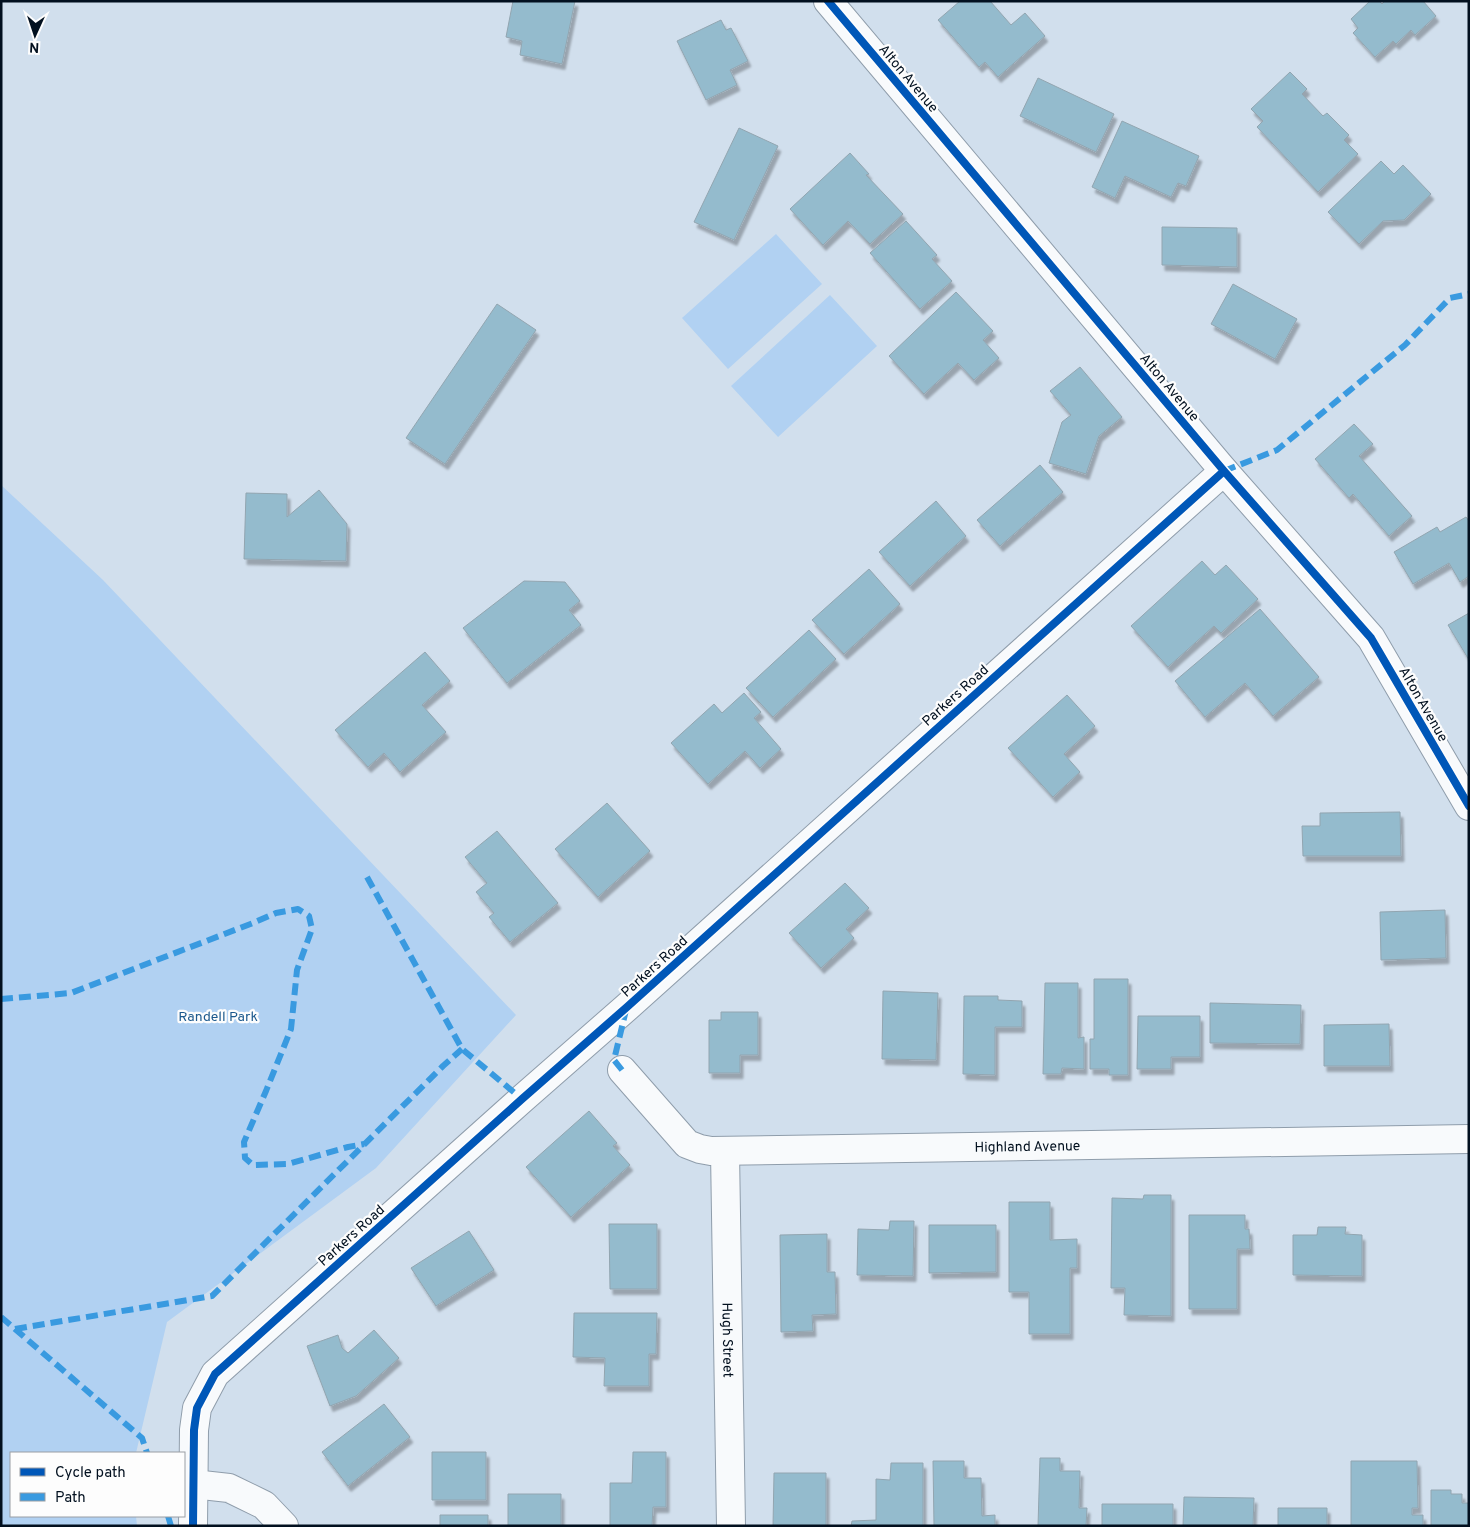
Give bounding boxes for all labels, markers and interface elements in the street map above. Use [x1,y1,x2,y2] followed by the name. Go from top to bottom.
[10,10,60,60] north arrow
[29,38,40,55] text: N
[875,42,941,116] street label: Alton Avenue
[1136,351,1202,425] street label: Alton Avenue
[919,662,993,730] street label: Parkers Road
[1394,664,1451,745] street label: Alton Avenue
[618,933,692,1001] street label: Parkers Road
[178,1009,258,1026] park label: Randell Park
[974,1138,1080,1157] street label: Highland Avenue
[315,1202,389,1270] street label: Parkers Road
[717,1302,736,1378] street label: Hugh Street
[10,1452,185,1517] legend
[55,1464,126,1483] text: Cycle path
[55,1489,86,1508] text: Path

